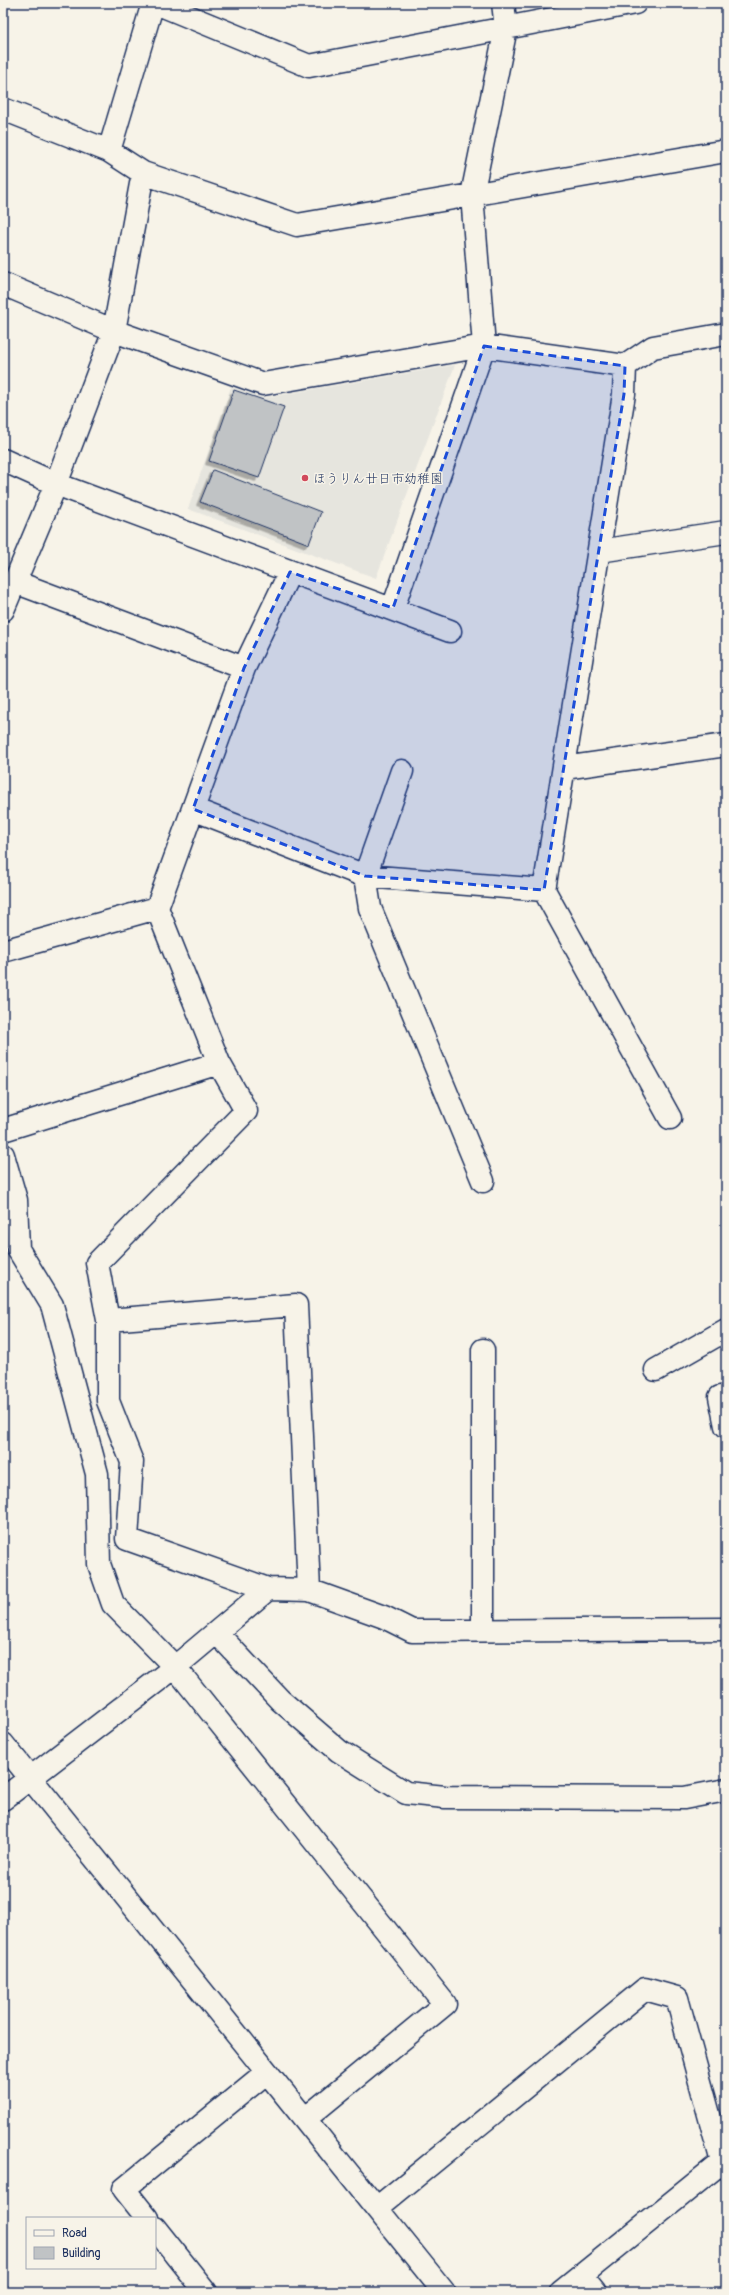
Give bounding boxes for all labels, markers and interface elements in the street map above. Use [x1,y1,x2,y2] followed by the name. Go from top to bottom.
[313,471,443,487] place label: ほうりん廿日市幼稚園
[300,473,310,483] marker: ほうりん廿日市幼稚園
[26,2217,156,2269] legend
[62,2226,87,2241] text: Road
[62,2246,101,2261] text: Building

